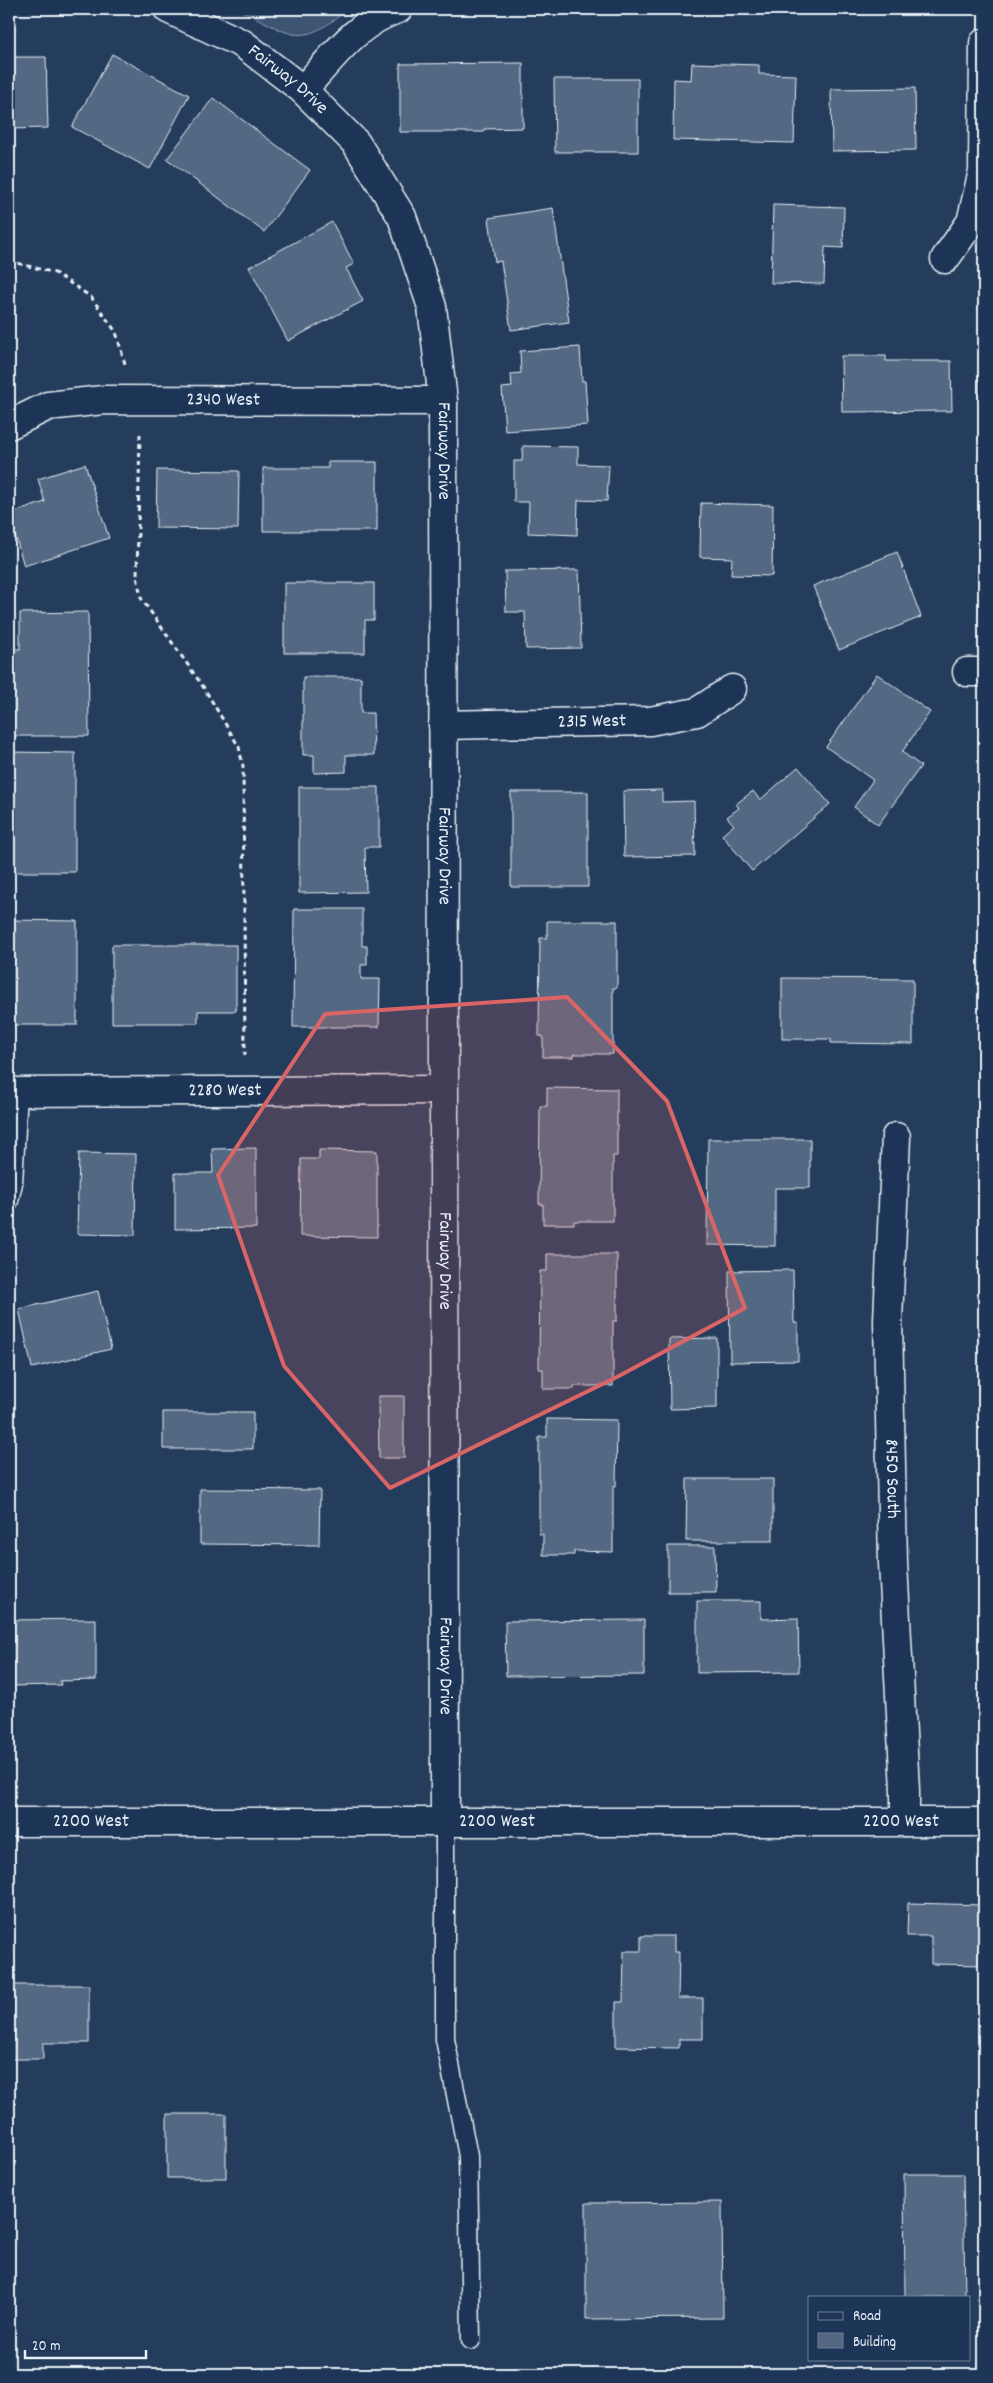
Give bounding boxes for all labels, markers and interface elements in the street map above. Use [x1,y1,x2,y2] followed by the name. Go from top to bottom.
[241,38,334,121] street label: Fairway Drive
[186,387,260,414] street label: 2340 West
[430,402,457,500] street label: Fairway Drive
[558,708,626,736] street label: 2315 West
[430,807,457,905] street label: Fairway Drive
[188,1077,262,1105] street label: 2280 West
[431,1212,458,1310] street label: Fairway Drive
[877,1439,906,1519] street label: 8450 South
[431,1617,458,1715] street label: Fairway Drive
[53,1809,129,1836] street label: 2200 West
[459,1809,535,1836] street label: 2200 West
[863,1809,939,1836] street label: 2200 West
[808,2296,970,2360] legend
[853,2306,881,2328] text: Road
[25,2328,146,2360] scale bar
[853,2332,896,2354] text: Building
[32,2336,60,2358] text: 20 m

